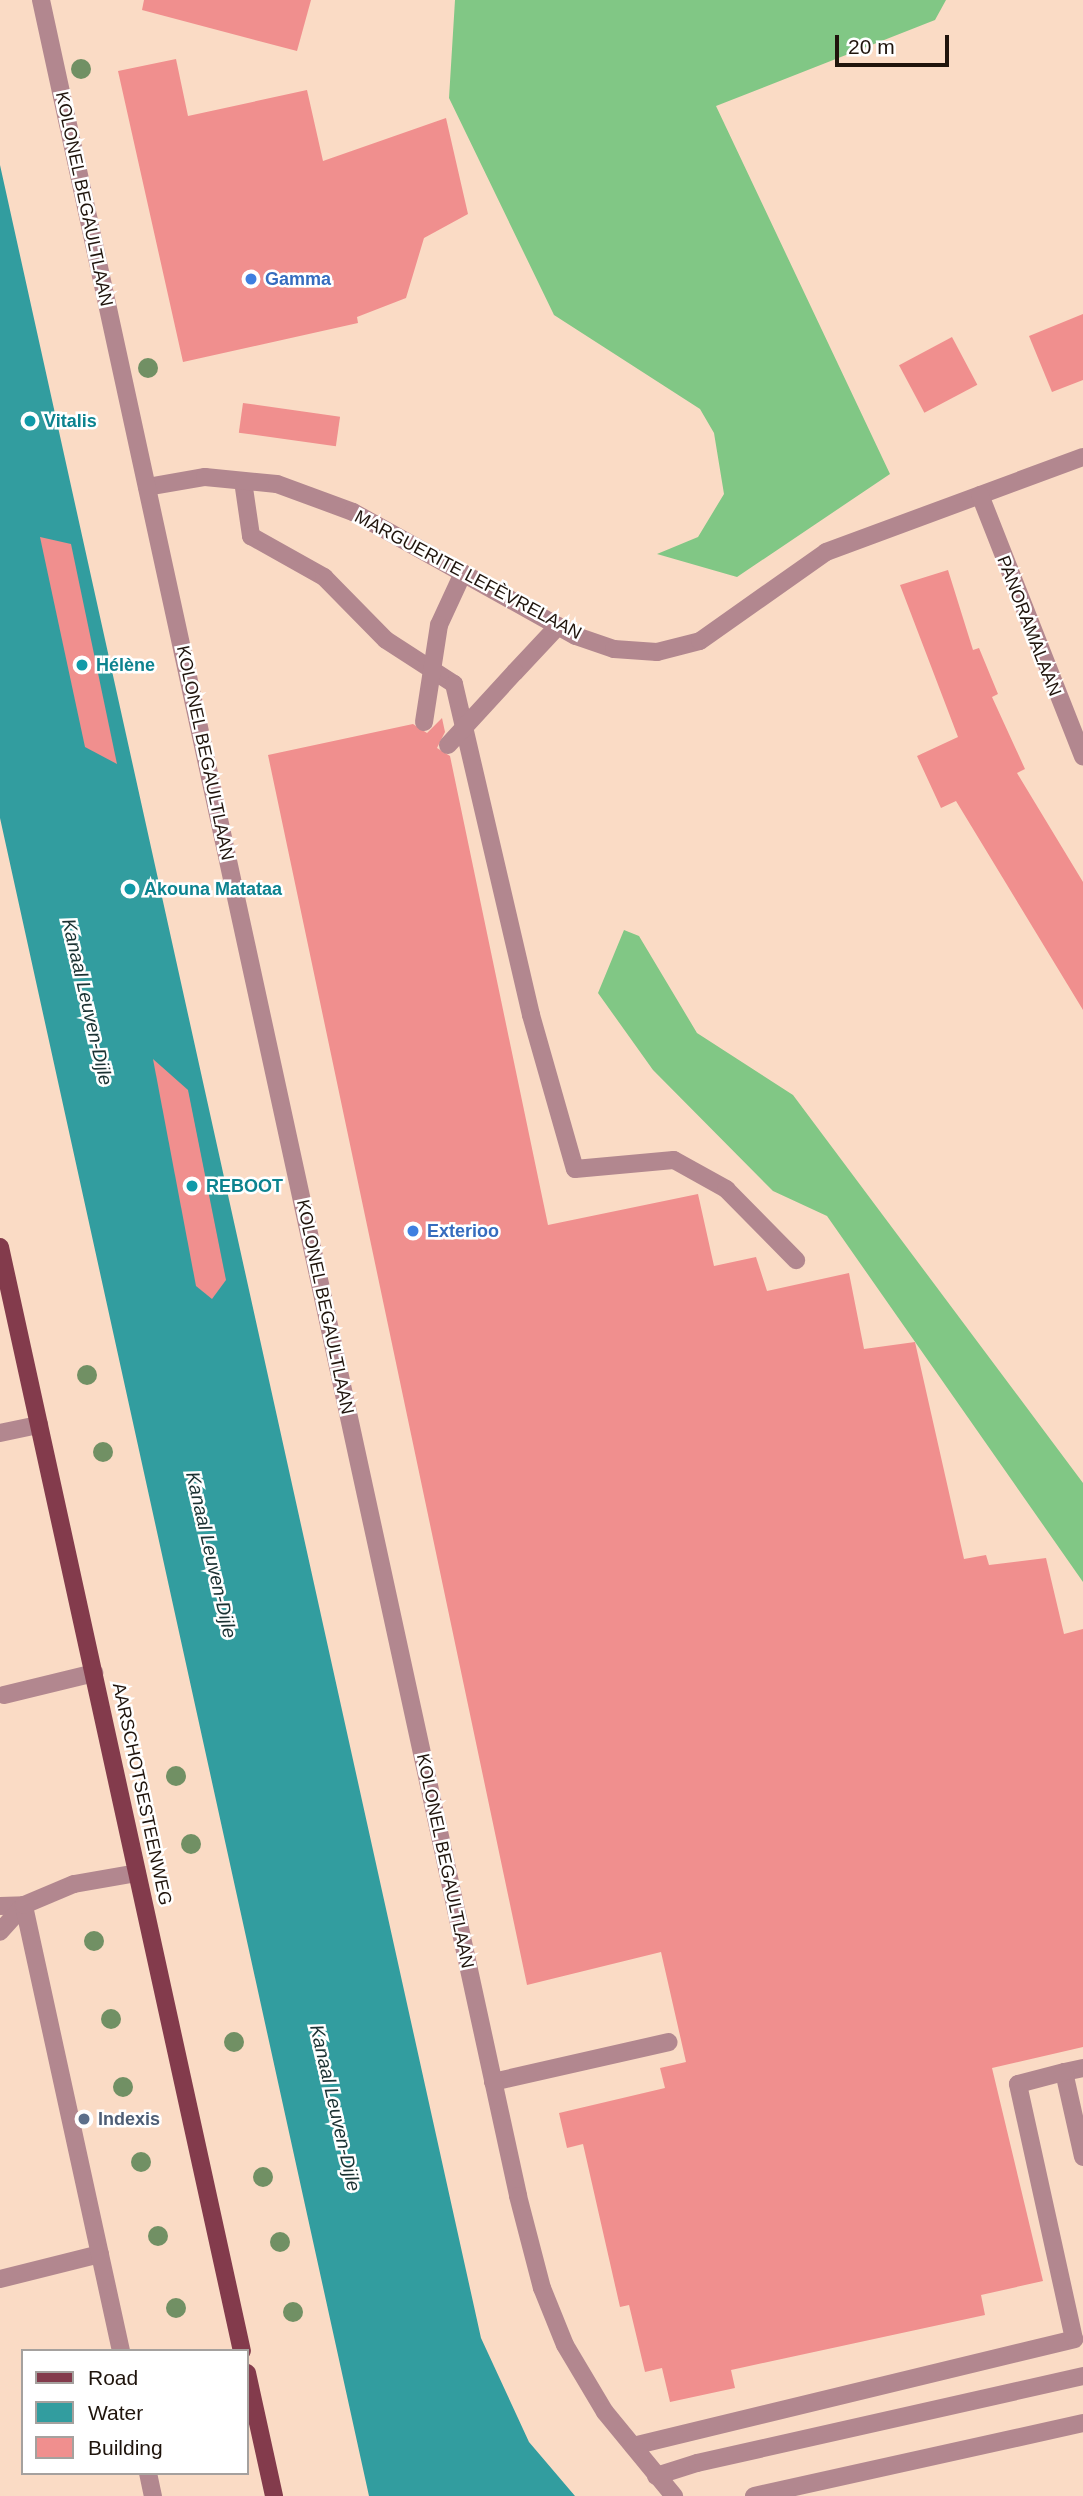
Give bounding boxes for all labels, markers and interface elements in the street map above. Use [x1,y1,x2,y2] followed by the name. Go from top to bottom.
[838,21,952,65] scale bar
[848,35,895,58] text: 20 m
[51,89,117,309] street label: KOLONEL BEGAULTLAAN
[265,268,331,290] place label: Gamma
[243,271,259,287] marker: Gamma
[44,410,97,432] place label: Vitalis
[22,413,38,429] marker: Vitalis
[351,506,585,644] street label: MARGUERITE LEFÈVRELAAN
[992,553,1066,699] street label: PANORAMALAAN
[172,643,238,863] street label: KOLONEL BEGAULTLAAN
[96,654,155,676] place label: Hélène
[74,657,90,673] marker: Hélène
[144,878,282,900] place label: Akouna Matataa
[122,881,138,897] marker: Akouna Matataa
[57,917,117,1087] water label: Kanaal Leuven-Dijle
[206,1175,283,1197] place label: REBOOT
[184,1178,200,1194] marker: REBOOT
[292,1197,358,1417] street label: KOLONEL BEGAULTLAAN
[427,1220,499,1242] place label: Exterioo
[405,1223,421,1239] marker: Exterioo
[181,1470,241,1640] water label: Kanaal Leuven-Dijle
[108,1681,176,1907] street label: AARSCHOTSESTEENWEG
[412,1751,478,1971] street label: KOLONEL BEGAULTLAAN
[305,2023,365,2193] water label: Kanaal Leuven-Dijle
[98,2108,160,2130] place label: Indexis
[76,2111,92,2127] marker: Indexis
[21,2349,248,2475] legend
[88,2366,138,2389] text: Road
[88,2401,143,2424] text: Water
[88,2436,163,2459] text: Building

